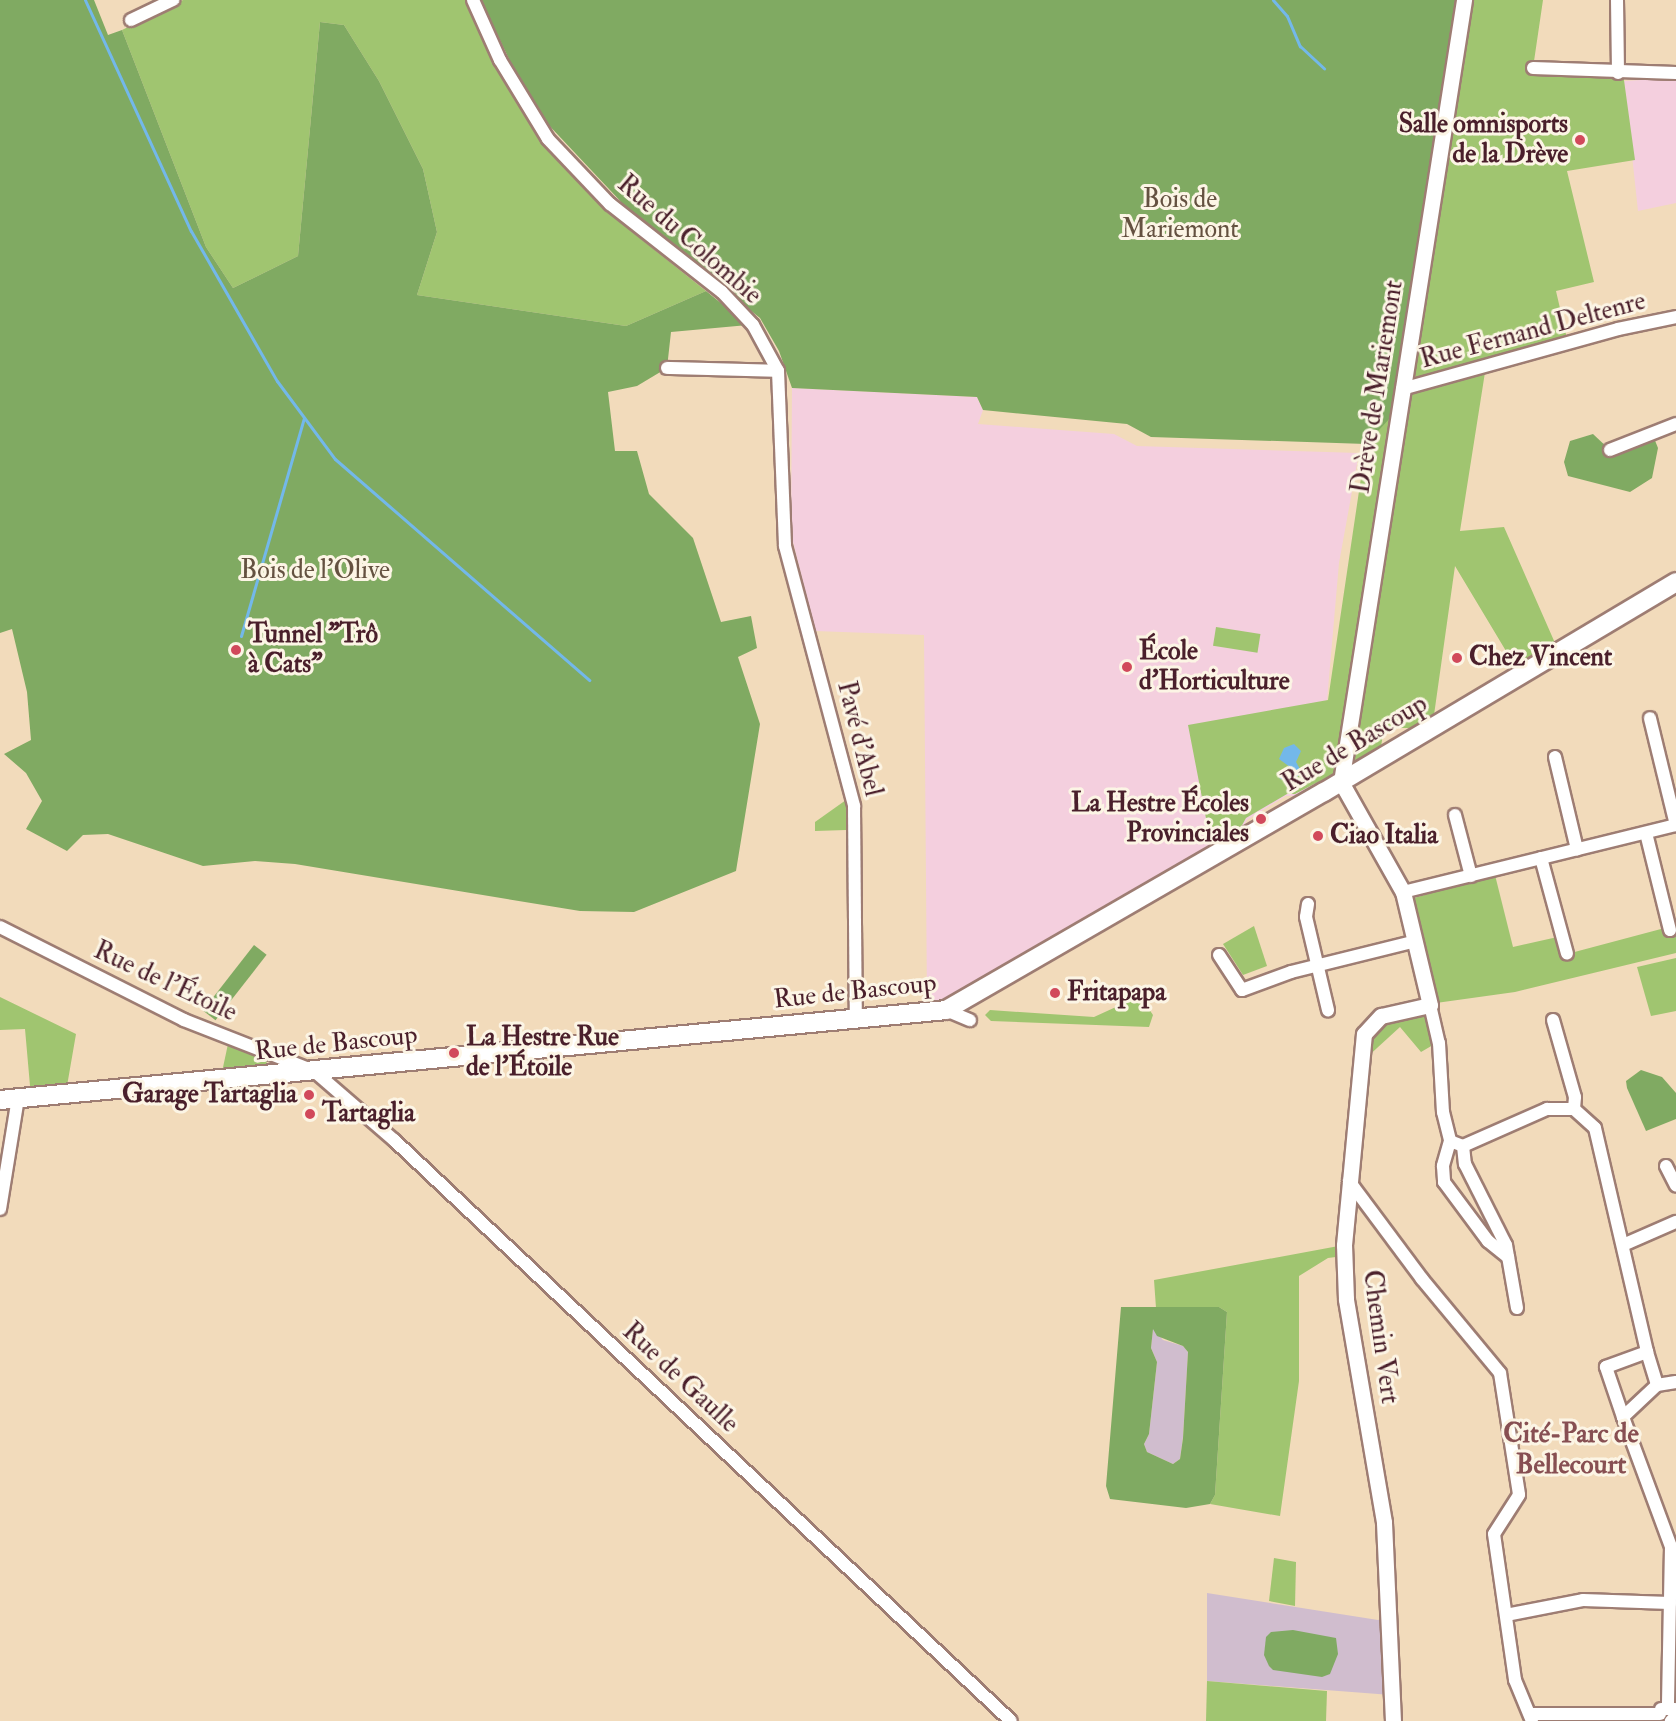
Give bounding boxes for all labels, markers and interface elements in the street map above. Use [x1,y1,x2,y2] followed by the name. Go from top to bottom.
[1399,109,1568,170] place label: Salle omnisports de la Drève
[1573,133,1587,147] marker: Salle omnisports de la Drève
[611,169,767,311] street label: Rue du Colombie
[1121,184,1239,246] park label: Bois de Mariemont
[1346,278,1410,496] street label: Drève de Mariemont
[1417,286,1649,376] street label: Rue Fernand Deltenre
[240,555,390,587] park label: Bois de l'Olive
[248,619,378,680] place label: Tunnel "Trô à Cats"
[1139,636,1290,698] place label: École d'Horticulture
[1469,642,1612,674] place label: Chez Vincent
[229,643,243,657] marker: Tunnel "Trô à Cats"
[1450,651,1464,665] marker: Chez Vincent
[1120,660,1134,674] marker: École d'Horticulture
[830,678,888,800] street label: Pavé d'Abel
[1277,689,1433,799] street label: Rue de Bascoup
[1071,788,1249,850] place label: La Hestre Écoles Provinciales
[1254,812,1268,826] marker: La Hestre Écoles Provinciales
[1330,820,1438,852] place label: Ciao Italia
[1311,829,1325,843] marker: Ciao Italia
[88,935,242,1029] street label: Rue de l'Étoile
[772,968,938,1016] street label: Rue de Bascoup
[1067,977,1166,1009] place label: Fritapapa
[1048,986,1062,1000] marker: Fritapapa
[253,1020,419,1068] street label: Rue de Bascoup
[466,1022,619,1084] place label: La Hestre Rue de l'Étoile
[447,1046,461,1060] marker: La Hestre Rue de l'Étoile
[122,1079,297,1111] place label: Garage Tartaglia
[302,1088,316,1102] marker: Garage Tartaglia
[322,1098,415,1130] place label: Tartaglia
[303,1107,317,1121] marker: Tartaglia
[1355,1268,1405,1406] street label: Chemin Vert
[615,1316,745,1440] street label: Rue de Gaulle
[1503,1417,1639,1480] district label: Cité-Parc de Bellecourt

